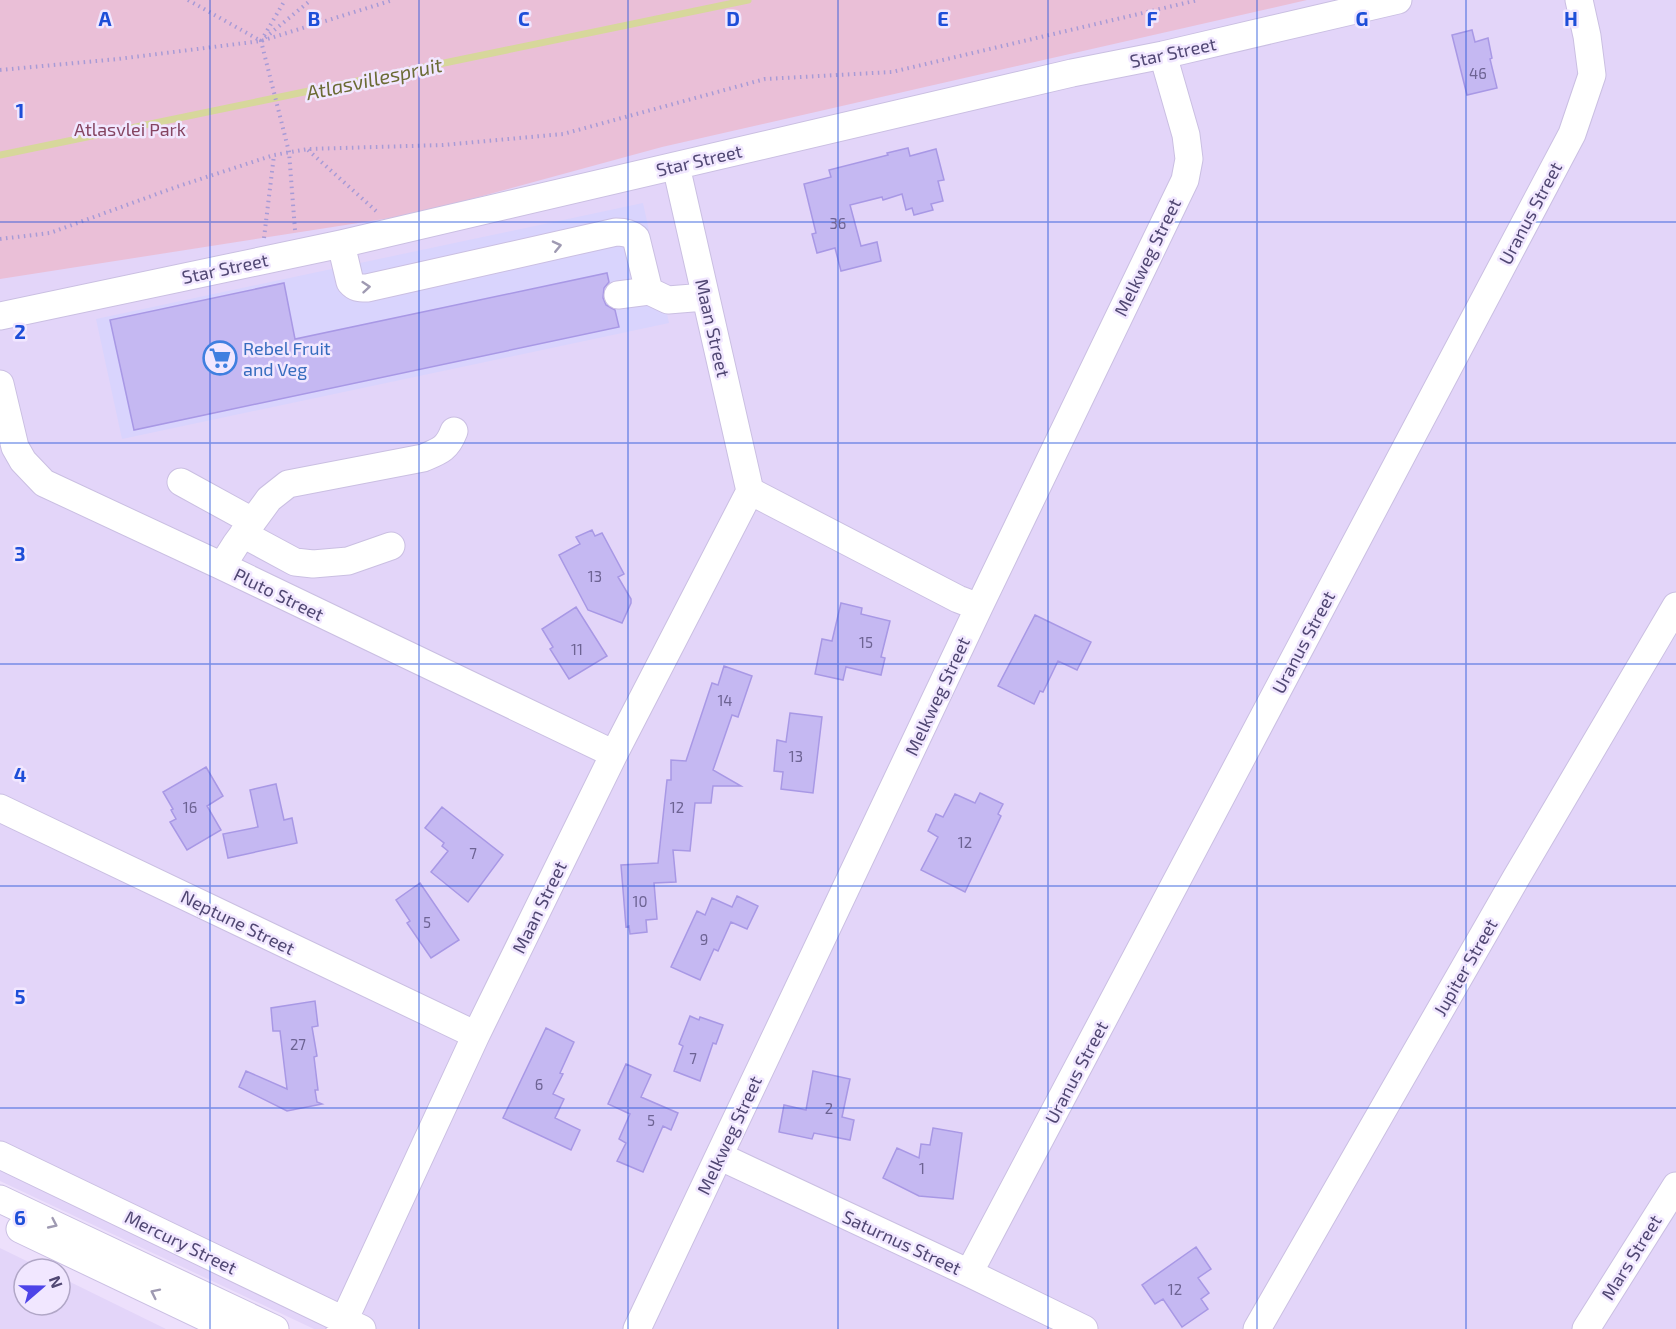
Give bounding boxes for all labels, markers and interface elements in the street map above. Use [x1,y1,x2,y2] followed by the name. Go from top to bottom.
[98,6,112,30] text: A
[308,6,320,30] text: B
[518,6,530,30] text: C
[726,6,740,30] text: D
[937,6,949,30] text: E
[1146,6,1158,30] text: F
[1356,6,1368,30] text: G
[1564,6,1578,30] text: H
[1128,32,1218,72] street label: Star Street
[303,52,445,104] water label: Atlasvillespruit
[1469,64,1487,82] house number: 46
[16,98,24,122] text: 1
[74,118,186,140] park label: Atlasvlei Park
[654,139,744,181] street label: Star Street
[1494,158,1566,268] street label: Uranus Street
[1109,194,1185,320] street label: Melkweg Street
[830,214,846,232] house number: 36
[551,240,561,253] one-way arrow
[180,248,270,288] street label: Star Street
[691,277,735,379] street label: Maan Street
[361,281,371,294] one-way arrow
[14,319,26,343] text: 2
[243,337,331,380] place label: Rebel Fruit and Veg
[202,340,238,376] supermarket icon: Rebel Fruit and Veg
[14,541,26,565] text: 3
[230,563,328,625] street label: Pluto Street
[588,567,602,585] house number: 13
[1267,587,1339,697] street label: Uranus Street
[859,633,873,651] house number: 15
[900,633,974,759] street label: Melkweg Street
[571,640,583,658] house number: 11
[717,691,733,709] house number: 14
[789,747,803,765] house number: 13
[14,762,27,786] text: 4
[183,798,197,816] house number: 16
[670,798,684,816] house number: 12
[958,833,972,851] house number: 12
[469,844,477,862] house number: 7
[507,857,571,957] street label: Maan Street
[177,885,299,959] street label: Neptune Street
[632,892,648,910] house number: 10
[423,913,431,931] house number: 5
[1428,914,1502,1020] street label: Jupiter Street
[700,930,708,948] house number: 9
[14,984,26,1008] text: 5
[1040,1017,1112,1127] street label: Uranus Street
[290,1035,306,1053] house number: 27
[689,1049,697,1067] house number: 7
[692,1072,766,1198] street label: Melkweg Street
[535,1075,543,1093] house number: 6
[825,1099,833,1117] house number: 2
[647,1111,655,1129] house number: 5
[919,1159,925,1177] house number: 1
[14,1205,26,1229] text: 6
[121,1205,241,1279] street label: Mercury Street
[839,1205,965,1279] street label: Saturnus Street
[1596,1210,1666,1304] street label: Mars Street
[46,1216,57,1228] one-way arrow
[12,1257,72,1317] north arrow
[46,1273,67,1290] text: N
[1168,1280,1182,1298] house number: 12
[150,1289,161,1301] one-way arrow

